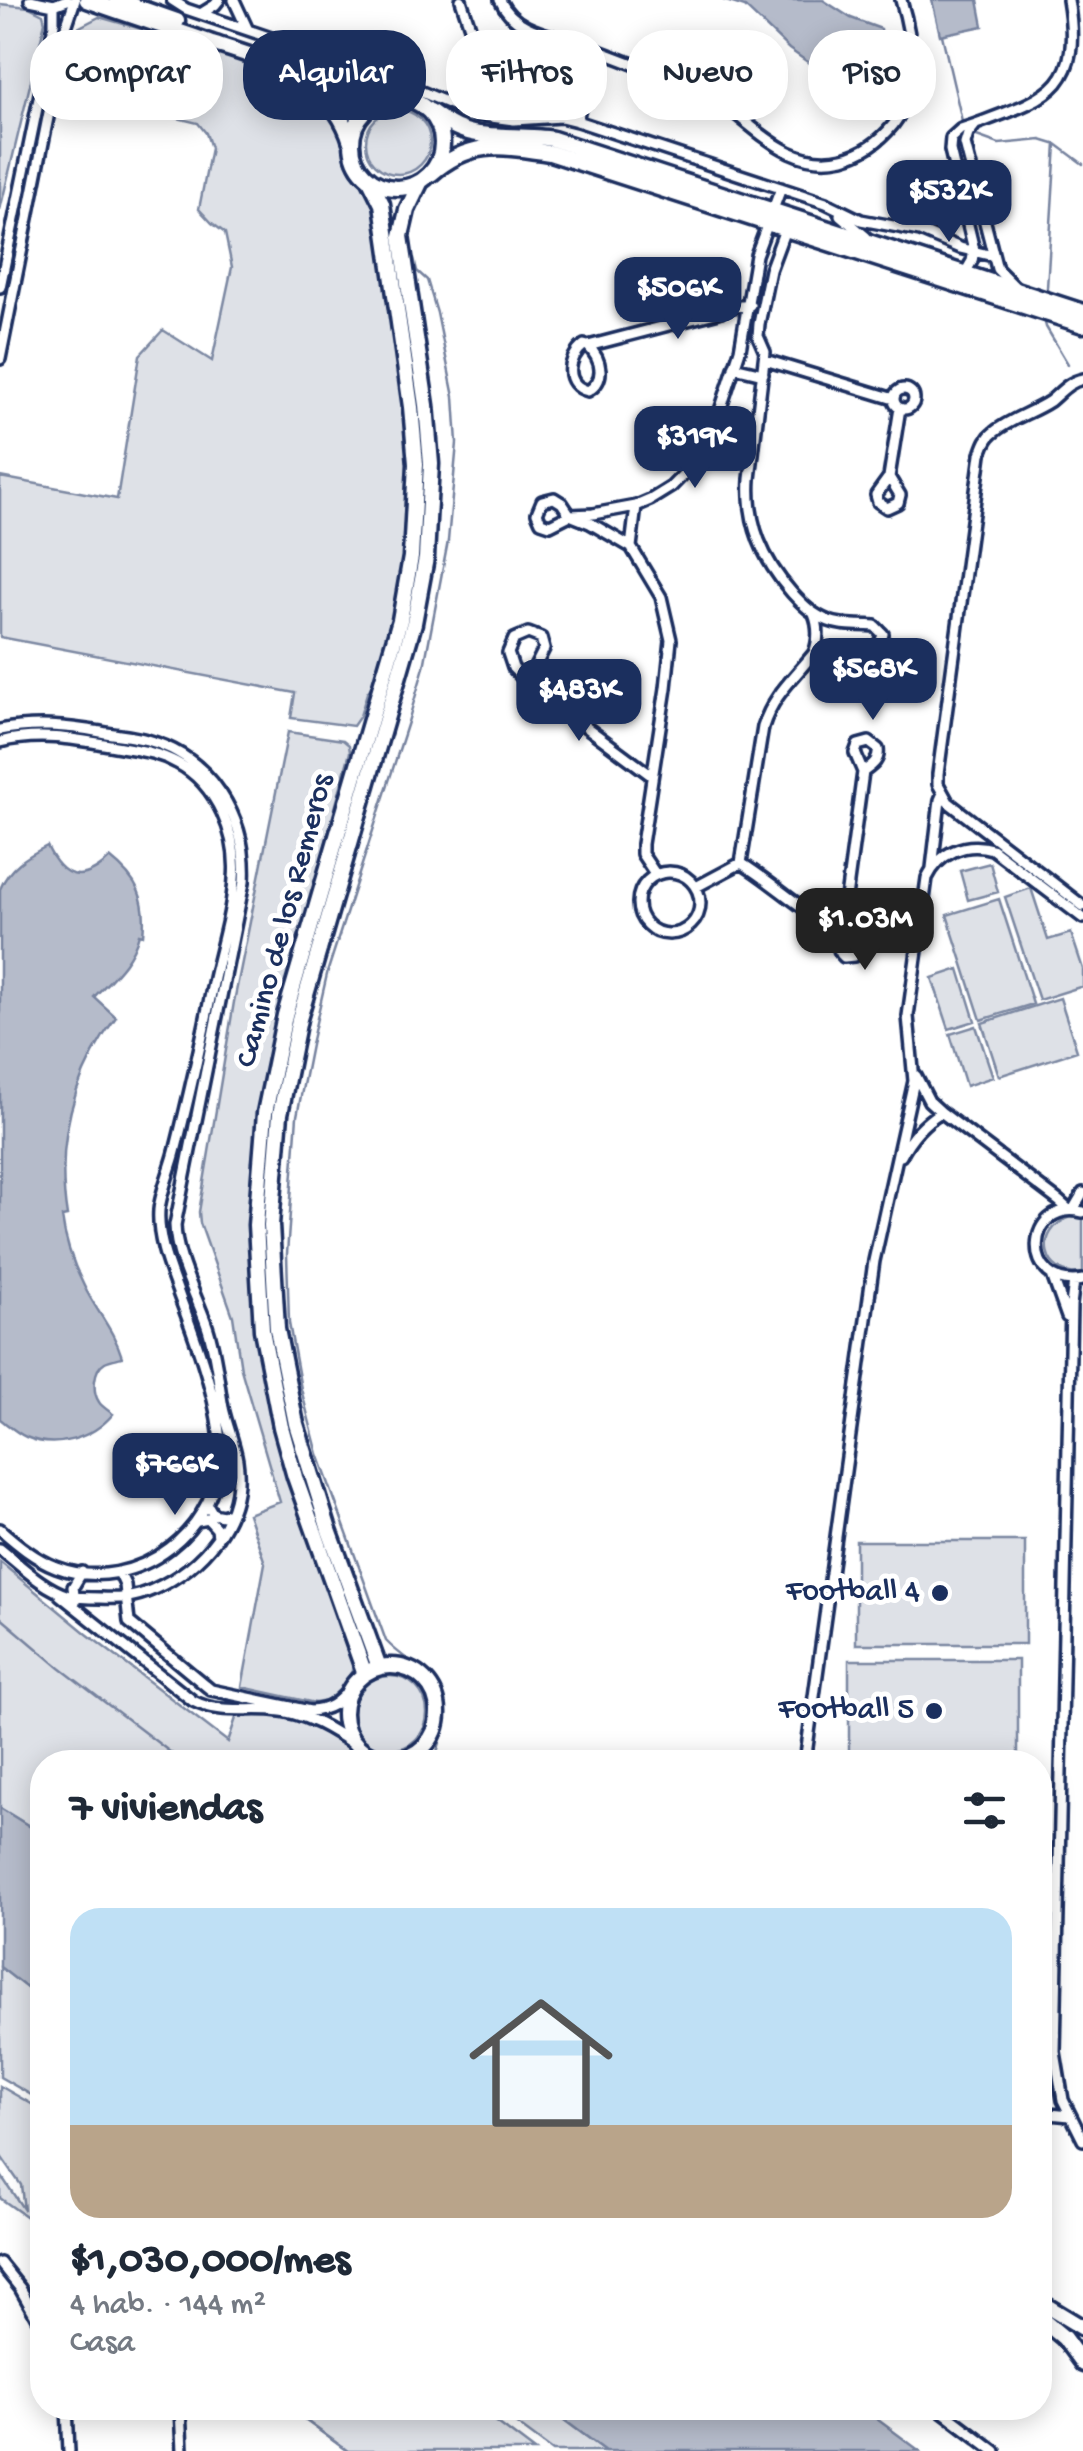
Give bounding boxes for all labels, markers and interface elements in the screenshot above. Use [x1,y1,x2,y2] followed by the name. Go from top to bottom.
[30,30,223,120] chip: Comprar
[243,30,426,120] chip: Alquilar
[446,30,607,120] chip: Filtros
[627,30,788,120] chip: Nuevo
[808,30,936,120] chip: Piso
[879,160,1019,245] pin: $532K
[908,173,990,211] text: $532K
[608,257,748,342] pin: $506K
[636,270,720,308] text: $506K
[625,406,765,491] pin: $319K
[656,419,734,457] text: $319K
[803,638,943,723] pin: $568K
[832,651,914,689] text: $568K
[509,659,649,744] pin: $483K
[538,672,620,710] text: $483K
[229,769,344,1072] street label: Camino de los Remeros
[784,888,946,973] pin: $1.03M
[818,901,912,939] text: $1.03M
[105,1433,245,1518] pin: $766K
[134,1446,216,1484] text: $766K
[785,1574,920,1612] place label: Football 4
[929,1582,951,1604] marker: Football 4
[777,1692,914,1730] place label: Football 5
[923,1700,945,1722] marker: Football 5
[957,1783,1012,1838] icon: filters
[70,1786,262,1835] text: 7 viviendas
[451,1973,631,2153] icon: home
[70,2238,350,2287] text: $1,030,000/mes
[70,2287,266,2325] text: 4 hab. · 144 m²
[70,2325,135,2363] text: Casa

